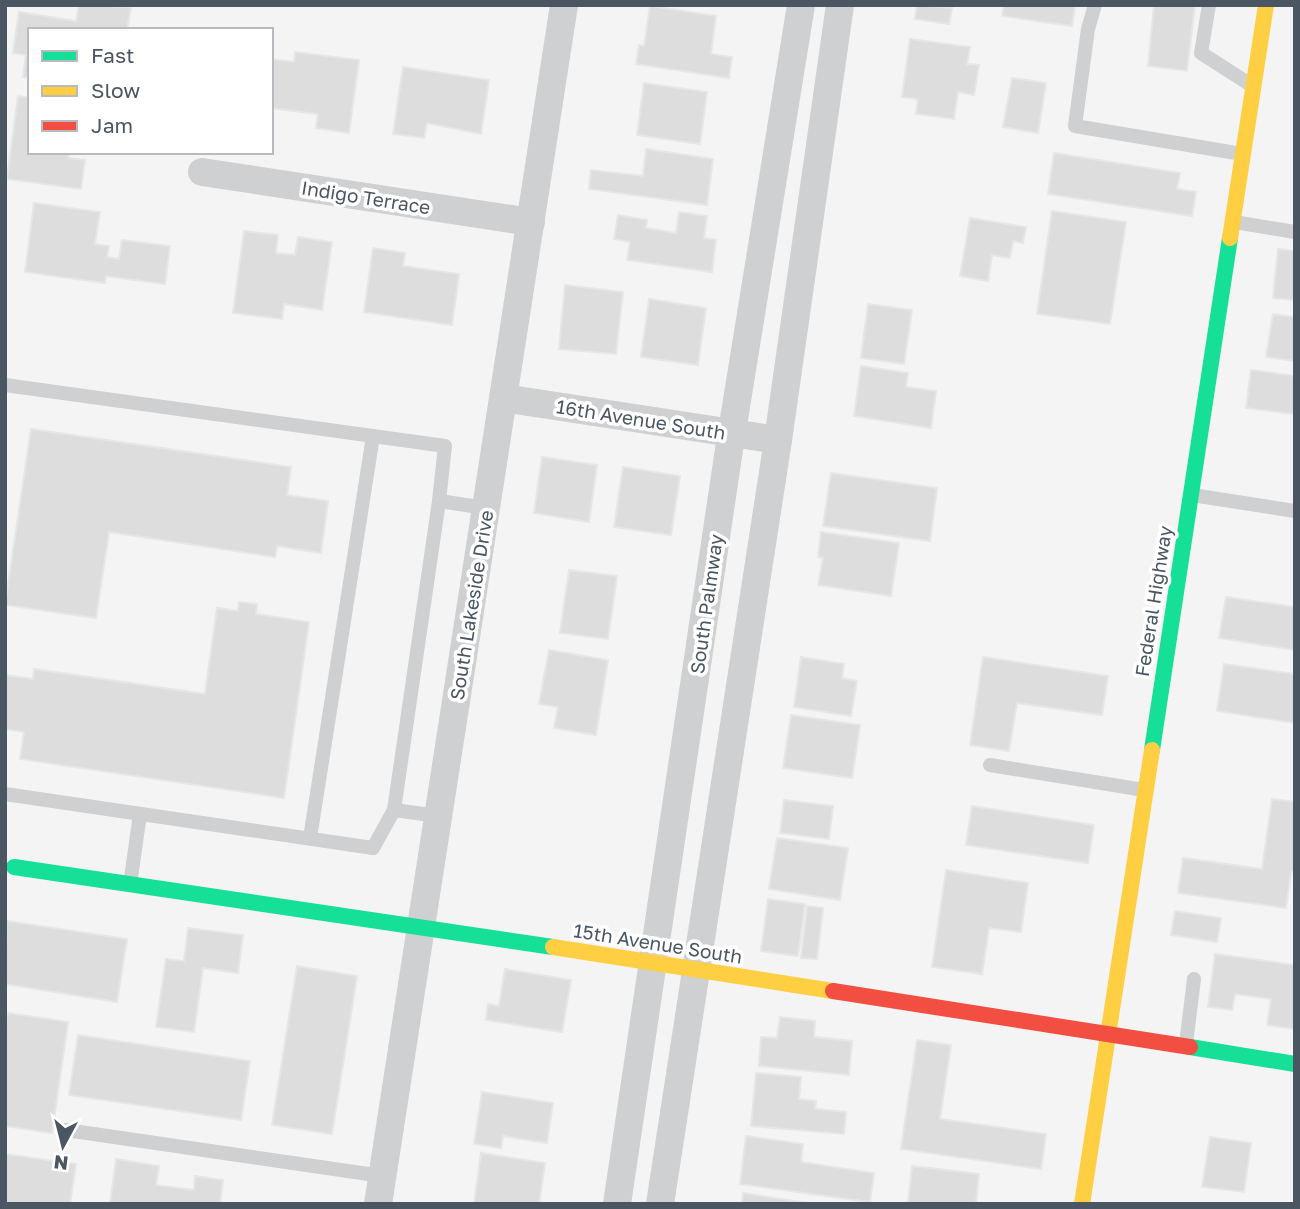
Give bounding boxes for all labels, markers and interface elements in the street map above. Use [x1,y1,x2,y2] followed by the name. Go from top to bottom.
[28,28,273,154] legend
[91,42,134,68] text: Fast
[91,77,140,103] text: Slow
[91,112,133,138] text: Jam
[300,175,432,219] street label: Indigo Terrace
[555,394,727,444] street label: 16th Avenue South
[445,508,497,702] street label: South Lakeside Drive
[1130,524,1176,678] street label: Federal Highway
[685,532,727,675] street label: South Palmway
[572,918,744,968] street label: 15th Avenue South
[28,1111,98,1181] north arrow
[52,1151,69,1176] text: N

